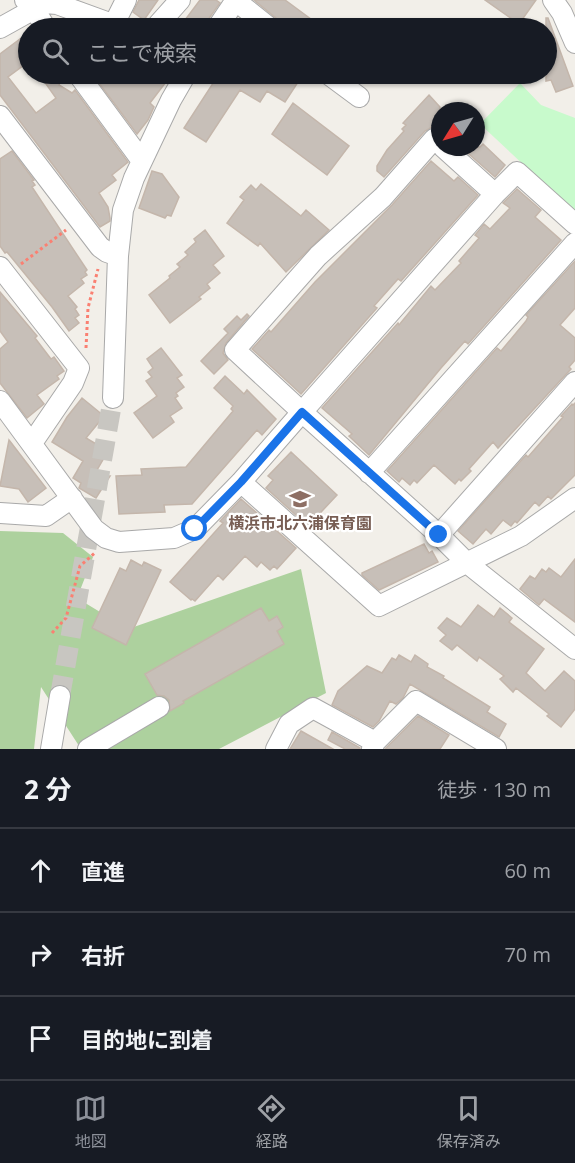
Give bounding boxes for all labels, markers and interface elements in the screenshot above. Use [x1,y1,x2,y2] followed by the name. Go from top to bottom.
[18,18,557,84] search box
[39,35,72,68] icon: search
[87,37,197,67] text: ここで検索
[431,102,485,156] north arrow
[288,487,312,511] school or university icon: 横浜市北六浦保育園
[228,512,372,534] place label: 横浜市北六浦保育園
[181,515,207,541] route start
[425,521,451,547] route end
[24,771,72,807] text: 2 分
[437,776,551,803] text: 徒歩 · 130 m
[24,854,57,887] icon: ahead
[81,856,125,886] text: 直進
[504,857,551,884] text: 60 m
[24,938,57,971] icon: right
[81,940,125,970] text: 右折
[504,941,551,968] text: 70 m
[24,1022,57,1055] icon: arrive
[81,1024,213,1054] text: 目的地に到着
[74,1092,107,1152] tab: 地図
[255,1092,288,1152] tab: 経路
[437,1092,501,1152] tab: 保存済み

